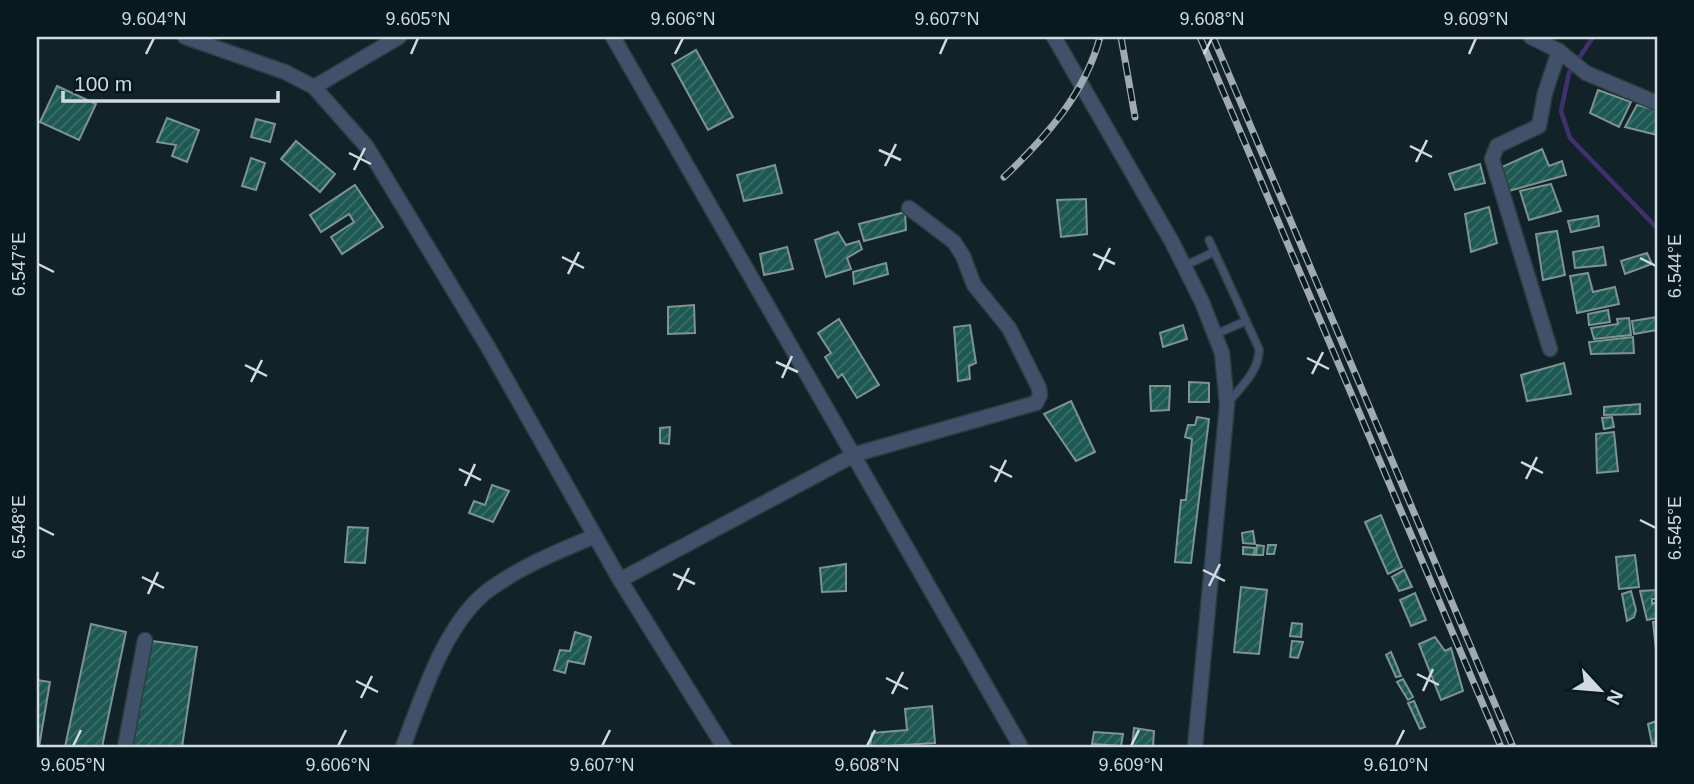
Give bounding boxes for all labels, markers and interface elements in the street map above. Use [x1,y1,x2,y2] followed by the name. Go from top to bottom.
[121,9,187,29] text: 9.604°N
[385,9,451,29] text: 9.605°N
[650,9,716,29] text: 9.606°N
[914,9,980,29] text: 9.607°N
[1179,9,1245,29] text: 9.608°N
[1443,9,1509,29] text: 9.609°N
[63,60,278,104] scale bar
[74,72,132,95] text: 100 m
[9,232,29,296] text: 6.547°E
[1665,234,1685,298] text: 6.544°E
[9,495,29,559] text: 6.548°E
[1665,496,1685,560] text: 6.545°E
[1564,654,1634,724] north arrow
[1602,686,1627,708] text: N
[40,755,106,775] text: 9.605°N
[305,755,371,775] text: 9.606°N
[569,755,635,775] text: 9.607°N
[834,755,900,775] text: 9.608°N
[1098,755,1164,775] text: 9.609°N
[1363,755,1429,775] text: 9.610°N

